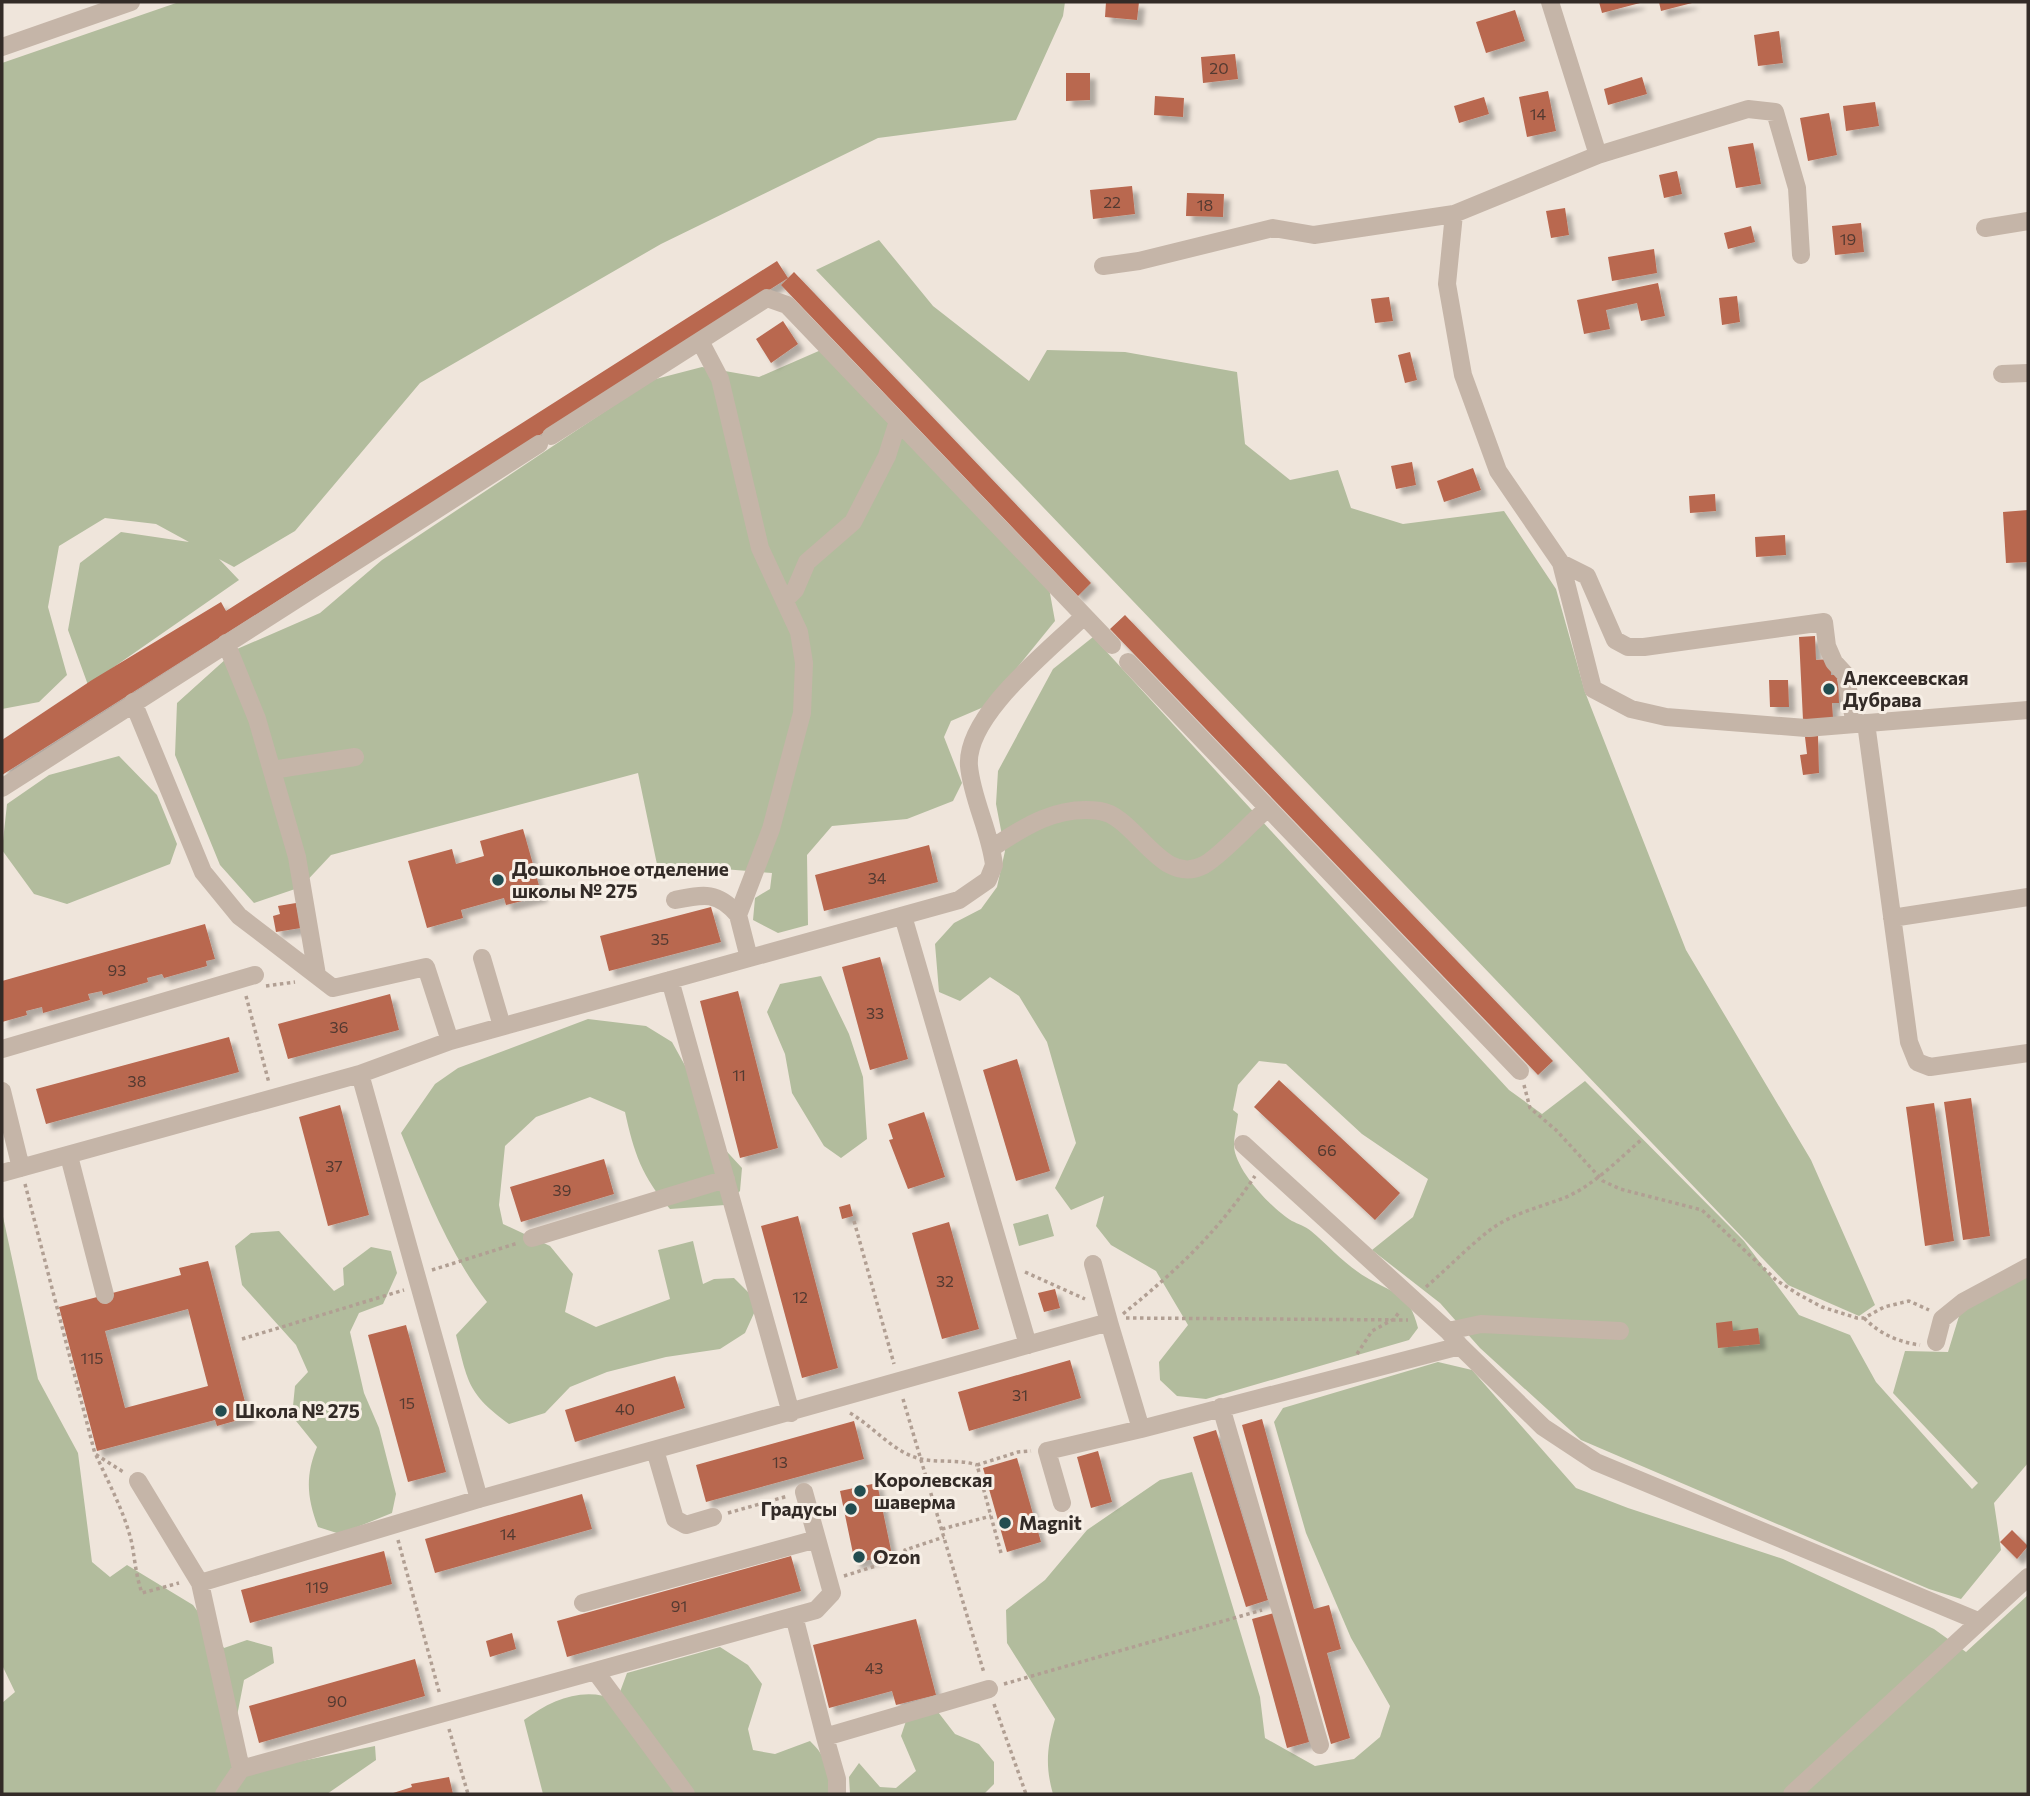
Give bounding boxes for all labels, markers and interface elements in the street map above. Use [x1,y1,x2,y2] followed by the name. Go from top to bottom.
[1209,58,1229,77] house number: 20
[1530,104,1547,123] house number: 14
[1103,192,1121,211] house number: 22
[1197,195,1213,214] house number: 18
[1840,229,1856,248] house number: 19
[1843,666,1968,711] place label: Алексеевская Дубрава
[1821,681,1837,697] marker: Алексеевская Дубрава
[512,857,729,902] place label: Дошкольное отделение школы № 275
[868,868,887,887] house number: 34
[490,872,506,888] marker: Дошкольное отделение школы № 275
[651,929,669,948] house number: 35
[108,960,126,979] house number: 93
[866,1003,884,1022] house number: 33
[330,1017,348,1036] house number: 36
[732,1065,746,1084] house number: 11
[128,1071,146,1090] house number: 38
[1317,1140,1337,1159] house number: 66
[325,1156,343,1175] house number: 37
[553,1180,571,1199] house number: 39
[936,1271,954,1290] house number: 32
[792,1287,808,1306] house number: 12
[81,1348,103,1367] house number: 115
[1012,1385,1028,1404] house number: 31
[399,1393,415,1412] house number: 15
[235,1399,360,1422] place label: Школа № 275
[615,1399,635,1418] house number: 40
[213,1403,229,1419] marker: Школа № 275
[772,1452,788,1471] house number: 13
[874,1468,992,1513] place label: Королевская шаверма
[852,1483,868,1499] marker: Королевская шаверма
[761,1497,837,1520] place label: Градусы
[843,1501,859,1517] marker: Градусы
[1019,1511,1082,1534] place label: Magnit
[997,1515,1013,1531] marker: Magnit
[500,1524,517,1543] house number: 14
[873,1545,921,1568] place label: Ozon
[851,1549,867,1565] marker: Ozon
[305,1577,329,1596] house number: 119
[671,1596,687,1615] house number: 91
[865,1658,883,1677] house number: 43
[327,1691,347,1710] house number: 90

